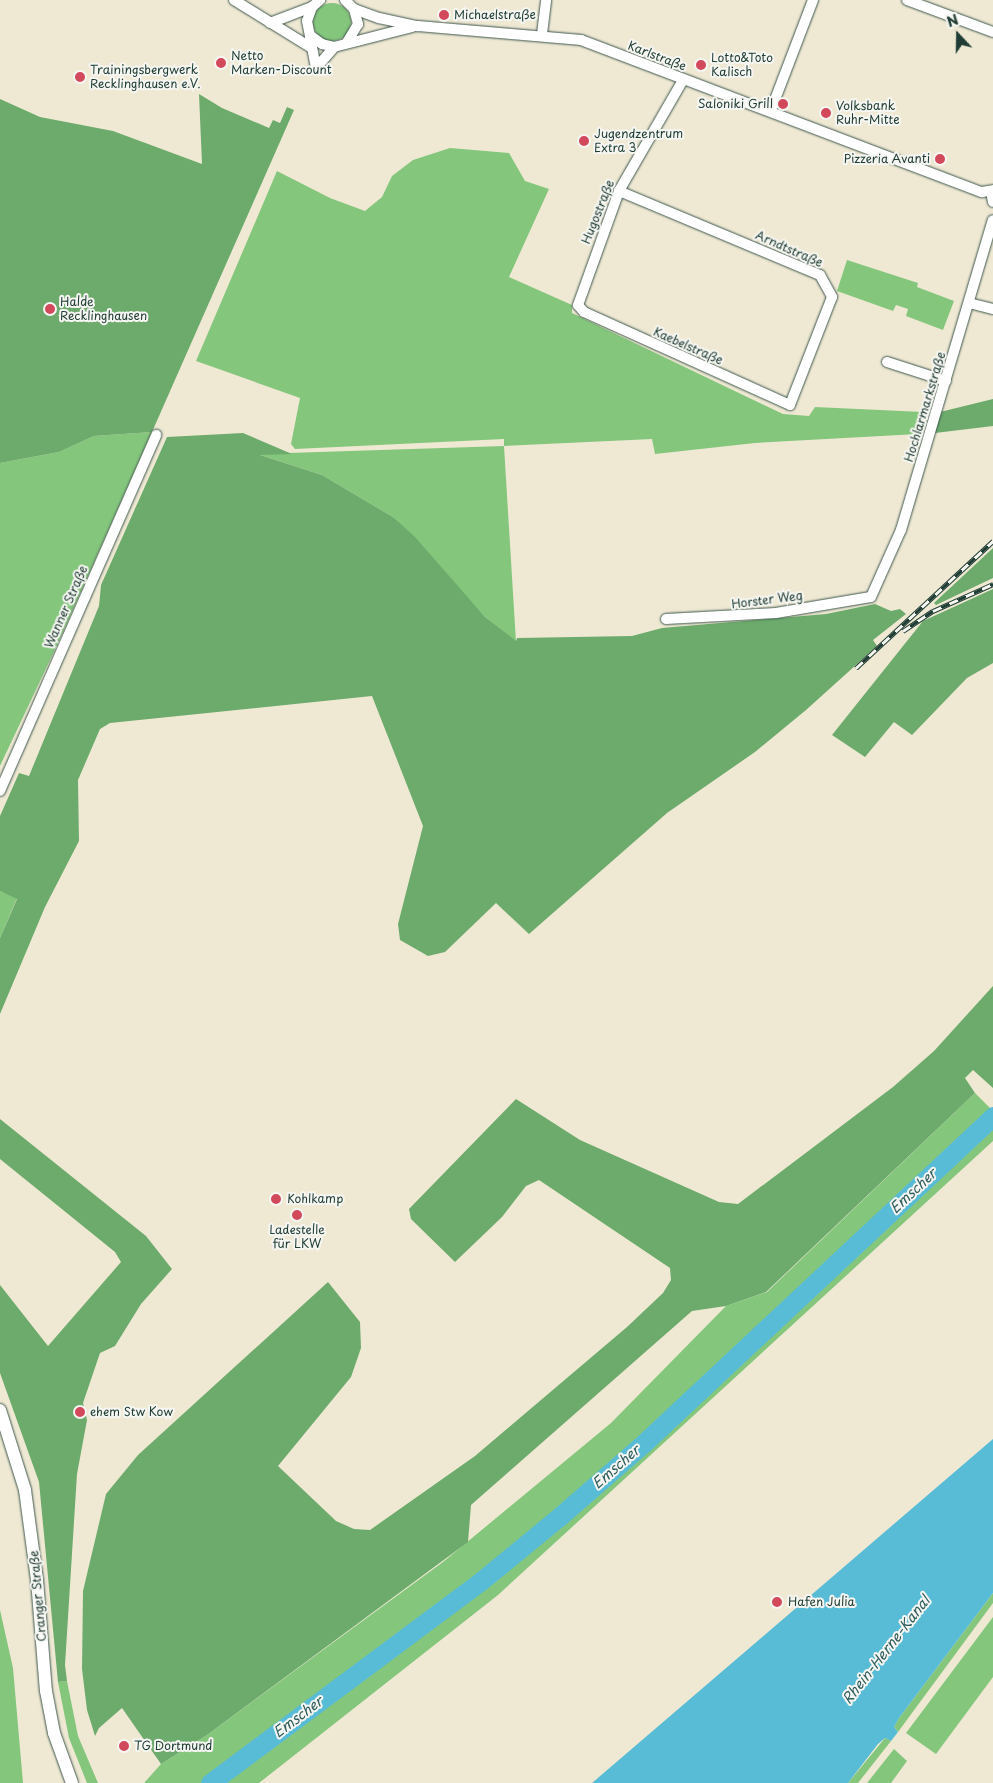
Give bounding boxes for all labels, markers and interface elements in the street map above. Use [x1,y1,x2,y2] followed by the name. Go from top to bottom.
[454,8,536,22] place label: Michaelstraße
[438,9,450,21] marker: Michaelstraße
[944,9,961,32] text: N
[933,10,983,60] north arrow
[626,38,688,74] street label: Karlstraße
[231,49,332,77] place label: Netto Marken-Discount
[711,51,773,79] place label: Lotto&Toto Kalisch
[215,57,227,69] marker: Netto Marken-Discount
[695,59,707,71] marker: Lotto&Toto Kalisch
[90,63,201,91] place label: Trainingsbergwerk Recklinghausen e.V.
[74,71,86,83] marker: Trainingsbergwerk Recklinghausen e.V.
[698,97,773,111] place label: Saloniki Grill
[777,98,789,110] marker: Saloniki Grill
[836,99,900,127] place label: Volksbank Ruhr-Mitte
[820,107,832,119] marker: Volksbank Ruhr-Mitte
[594,127,683,155] place label: Jugendzentrum Extra 3
[578,135,590,147] marker: Jugendzentrum Extra 3
[843,152,930,166] place label: Pizzeria Avanti
[934,153,946,165] marker: Pizzeria Avanti
[579,178,617,246] street label: Hugostraße
[753,228,825,270] street label: Arndtstraße
[60,295,147,323] place label: Halde Recklinghausen
[44,303,56,315] marker: Halde Recklinghausen
[651,324,725,368] street label: Kaebelstraße
[901,350,949,464] street label: Hochlarmarkstraße
[41,563,91,651] street label: Wanner Straße
[730,588,804,612] street label: Horster Weg
[886,1165,940,1217] water label: Emscher
[269,1192,283,1206] marker: Kohlkamp
[287,1192,343,1206] place label: Kohlkamp
[291,1209,303,1221] marker: Ladestelle für LKW
[269,1223,325,1251] place label: Ladestelle für LKW
[90,1405,174,1419] place label: ehem Stw Kow
[74,1406,86,1418] marker: ehem Stw Kow
[589,1442,643,1492] water label: Emscher
[27,1550,49,1642] street label: Cranger Straße
[839,1593,933,1707] water label: Rhein-Herne-Kanal
[770,1595,784,1609] marker: Hafen Julia
[788,1595,855,1609] place label: Hafen Julia
[270,1693,326,1741] water label: Emscher
[134,1739,213,1753] place label: TG Dortmund
[118,1740,130,1752] marker: TG Dortmund

